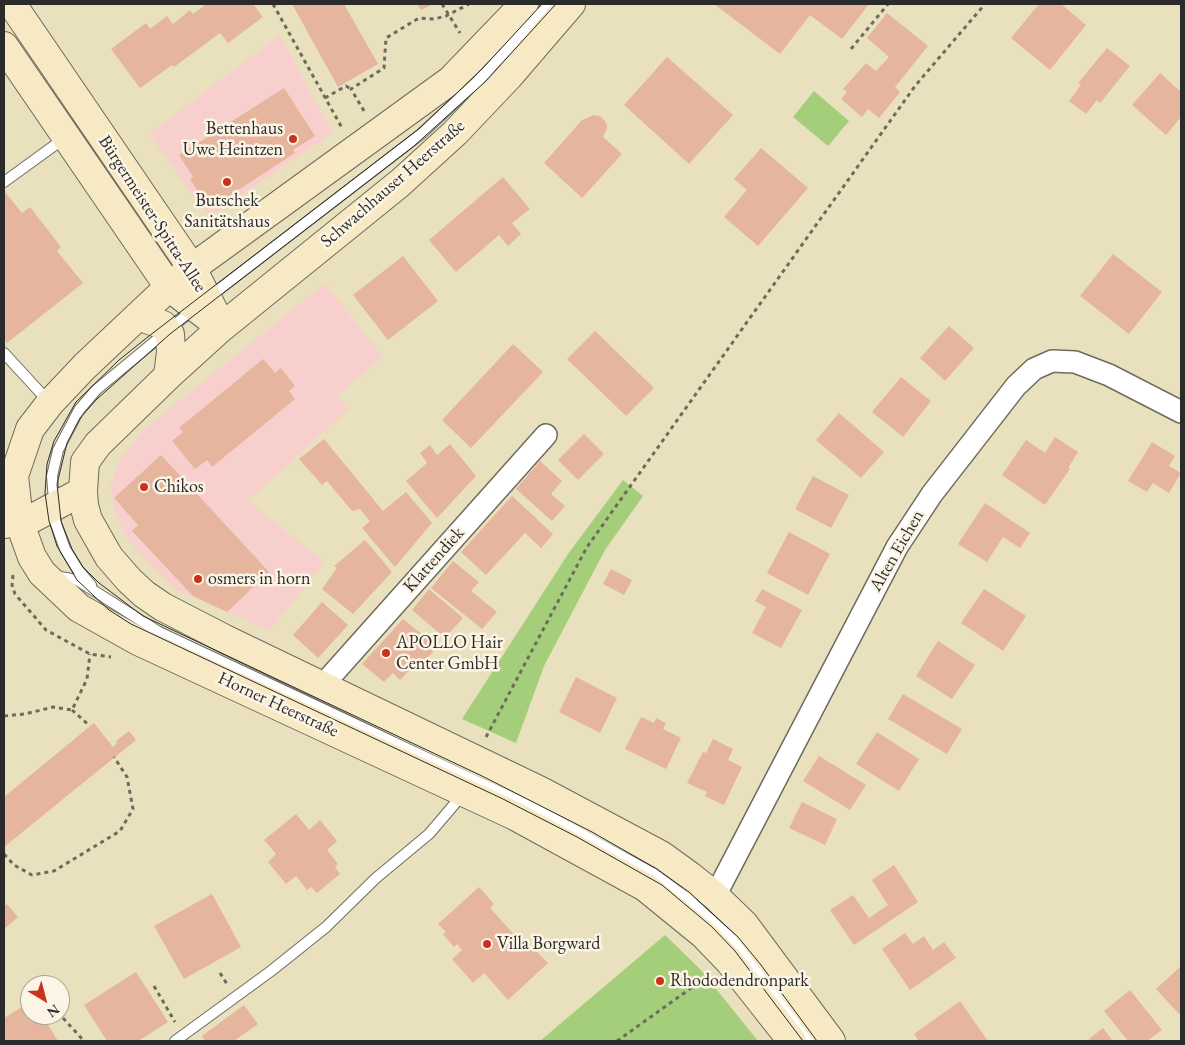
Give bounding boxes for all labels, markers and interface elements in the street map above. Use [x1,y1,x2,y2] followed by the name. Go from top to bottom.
[317,116,469,252] street label: Schwachhauser Heerstraße
[183,118,283,160] place label: Bettenhaus Uwe Heintzen
[93,132,211,296] street label: Bürgermeister-Spitta-Allee
[287,133,299,145] marker: Bettenhaus Uwe Heintzen
[221,176,233,188] marker: Butschek Sanitätshaus
[184,190,270,232] place label: Butschek Sanitätshaus
[154,476,204,498] place label: Chikos
[138,481,150,493] marker: Chikos
[865,507,929,595] street label: Alten Eichen
[399,523,469,597] street label: Klattendiek
[208,568,310,590] place label: osmers in horn
[192,573,204,585] marker: osmers in horn
[396,632,503,674] place label: APOLLO Hair Center GmbH
[380,647,392,659] marker: APOLLO Hair Center GmbH
[214,668,342,742] street label: Horner Heerstraße
[497,933,600,955] place label: Villa Borgward
[481,938,493,950] marker: Villa Borgward
[670,970,809,992] place label: Rhododendronpark
[20,975,70,1025] north arrow
[654,975,666,987] marker: Rhododendronpark
[43,1001,63,1022] text: N

